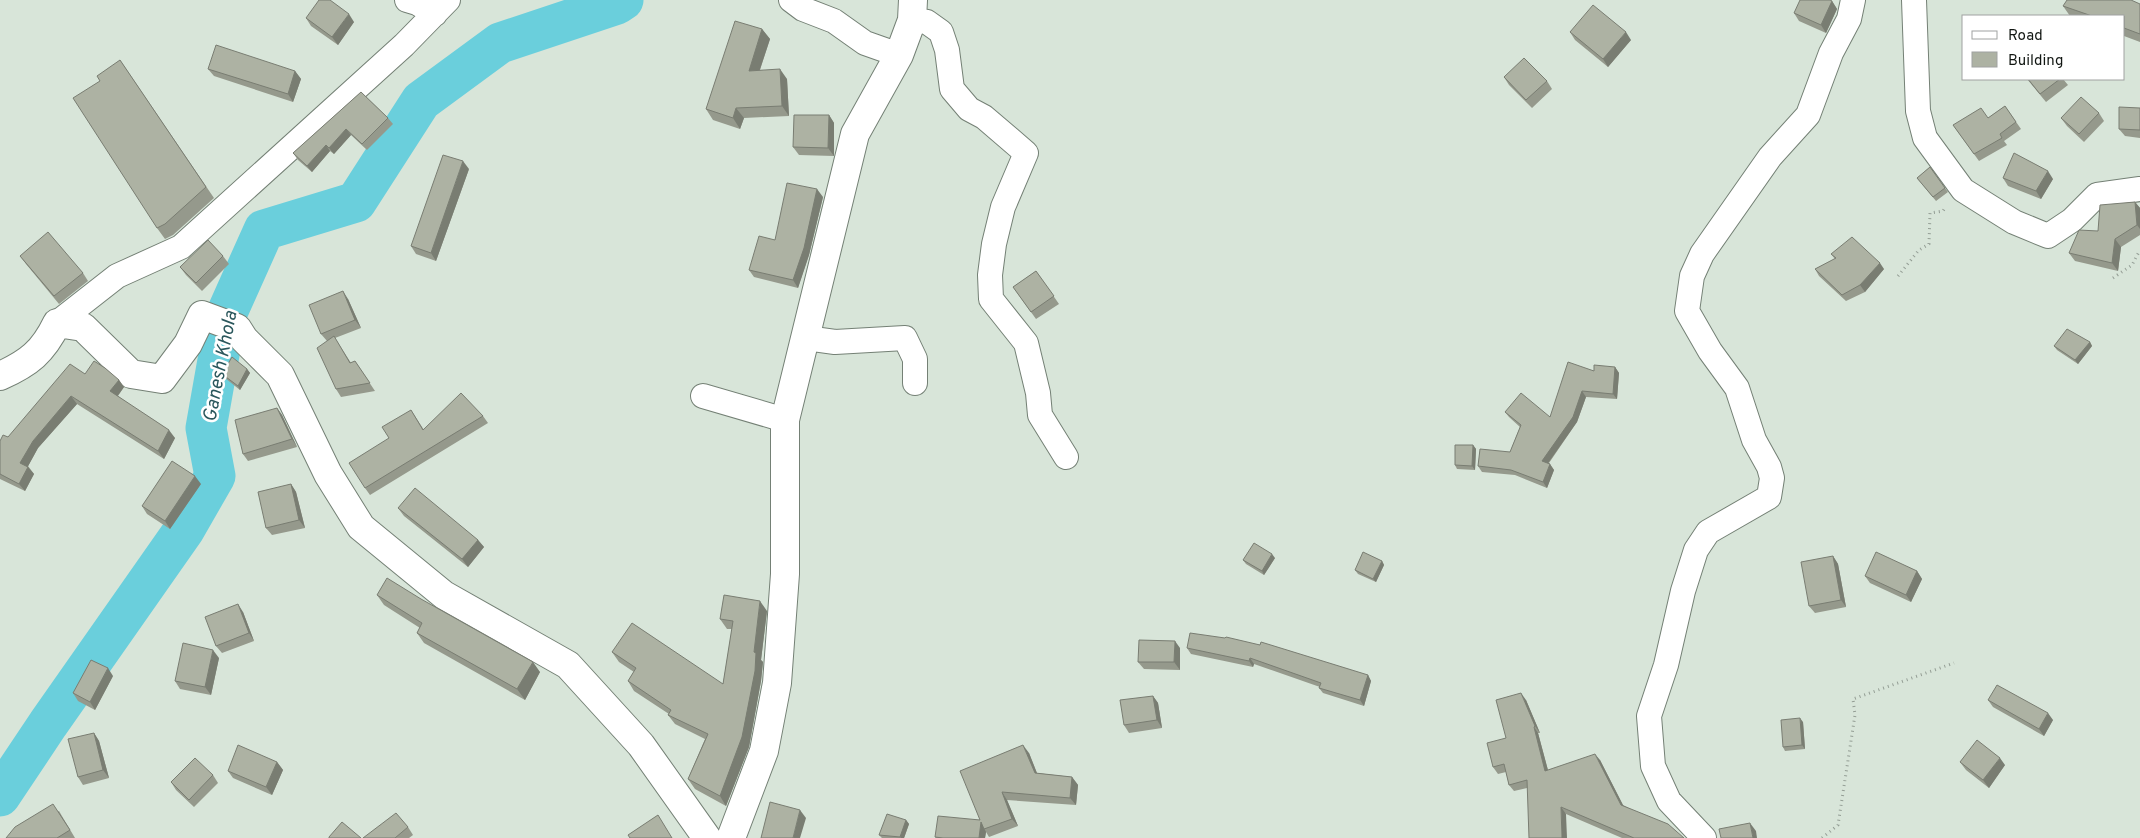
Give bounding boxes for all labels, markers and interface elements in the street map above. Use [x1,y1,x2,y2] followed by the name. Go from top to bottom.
[1962,15,2125,80] legend
[2008,27,2043,46] text: Road
[2008,52,2063,71] text: Building
[198,309,244,424] water label: Ganesh Khola

